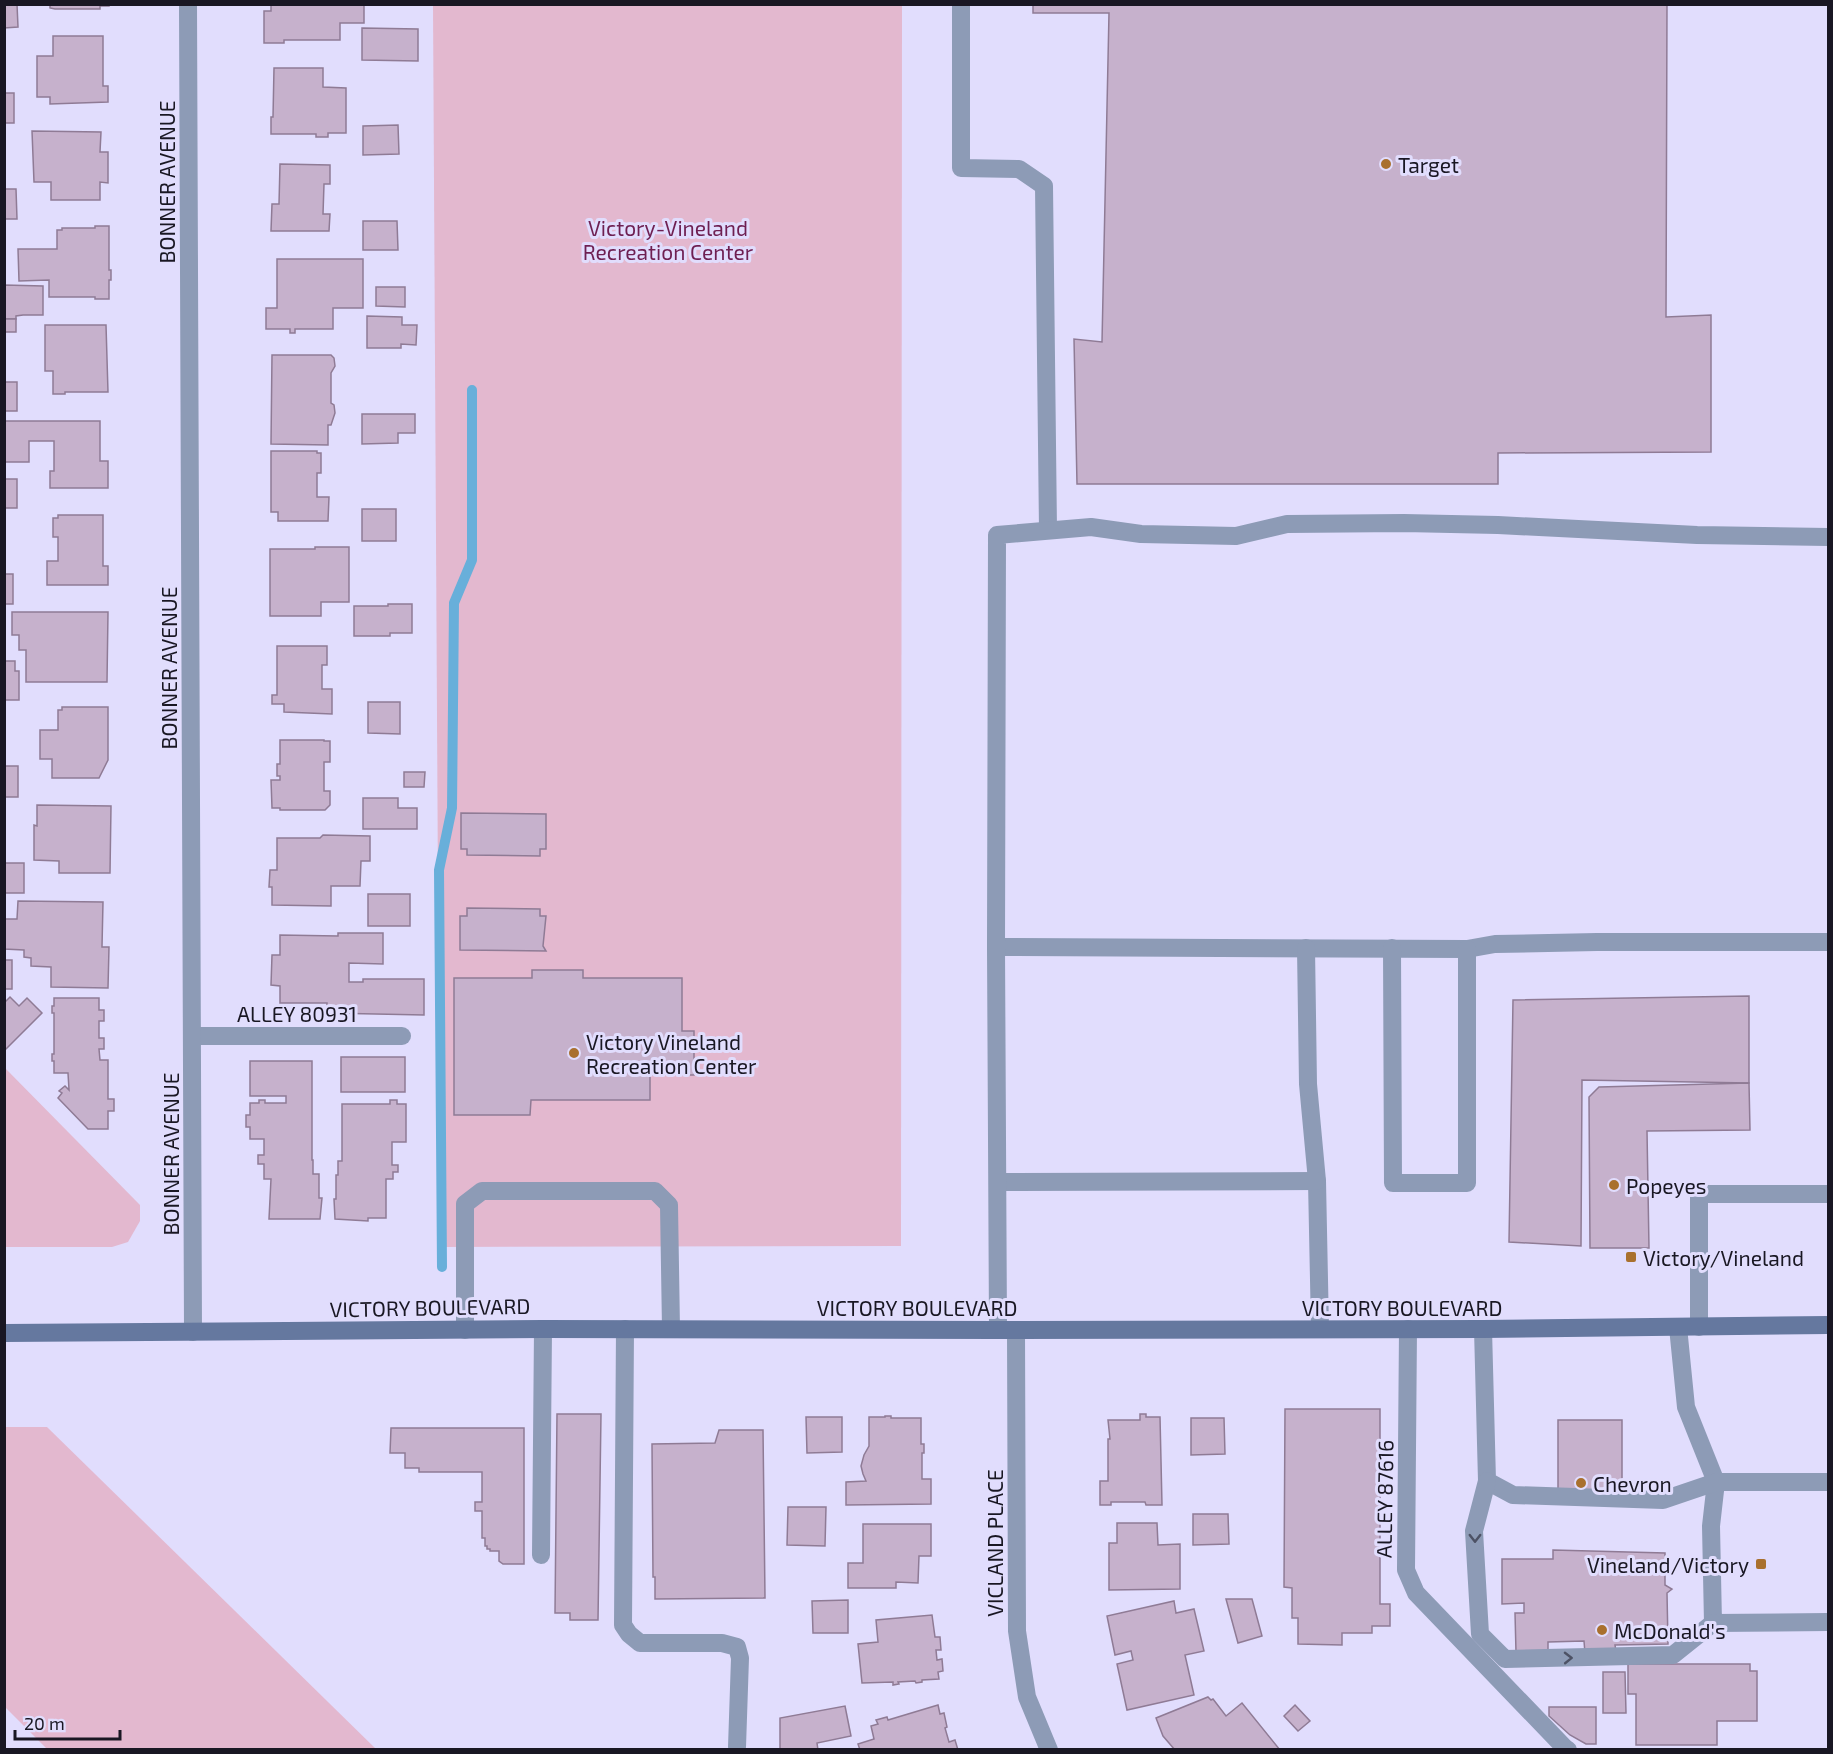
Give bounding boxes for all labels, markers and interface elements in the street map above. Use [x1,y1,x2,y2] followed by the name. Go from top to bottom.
[154,100,179,264] street label: BONNER AVENUE
[1398,152,1459,177] place label: Target
[1379,157,1393,171] marker: Target
[583,215,754,264] park label: Victory-Vineland Recreation Center
[156,586,181,750] street label: BONNER AVENUE
[237,1001,357,1026] street label: ALLEY 80931
[586,1029,757,1078] place label: Victory Vineland Recreation Center
[567,1046,581,1060] marker: Victory Vineland Recreation Center
[158,1072,183,1236] street label: BONNER AVENUE
[1626,1173,1707,1198] place label: Popeyes
[1607,1178,1621,1192] marker: Popeyes
[1643,1245,1804,1270] place label: Victory/Vineland
[1624,1250,1638,1264] marker: Victory/Vineland
[329,1293,531,1321] street label: VICTORY BOULEVARD
[817,1295,1017,1320] street label: VICTORY BOULEVARD
[1302,1295,1502,1320] street label: VICTORY BOULEVARD
[1370,1440,1398,1558] street label: ALLEY 87616
[982,1469,1007,1617] street label: VICLAND PLACE
[1593,1471,1672,1496] place label: Chevron
[1574,1476,1588,1490] marker: Chevron
[1469,1533,1481,1542] one-way arrow
[1587,1552,1749,1577] place label: Vineland/Victory
[1754,1557,1768,1571] marker: Vineland/Victory
[1614,1618,1726,1643] place label: McDonald's
[1595,1623,1609,1637] marker: McDonald's
[1564,1651,1573,1664] one-way arrow
[15,1703,120,1741] scale bar
[24,1712,65,1734] text: 20 m

